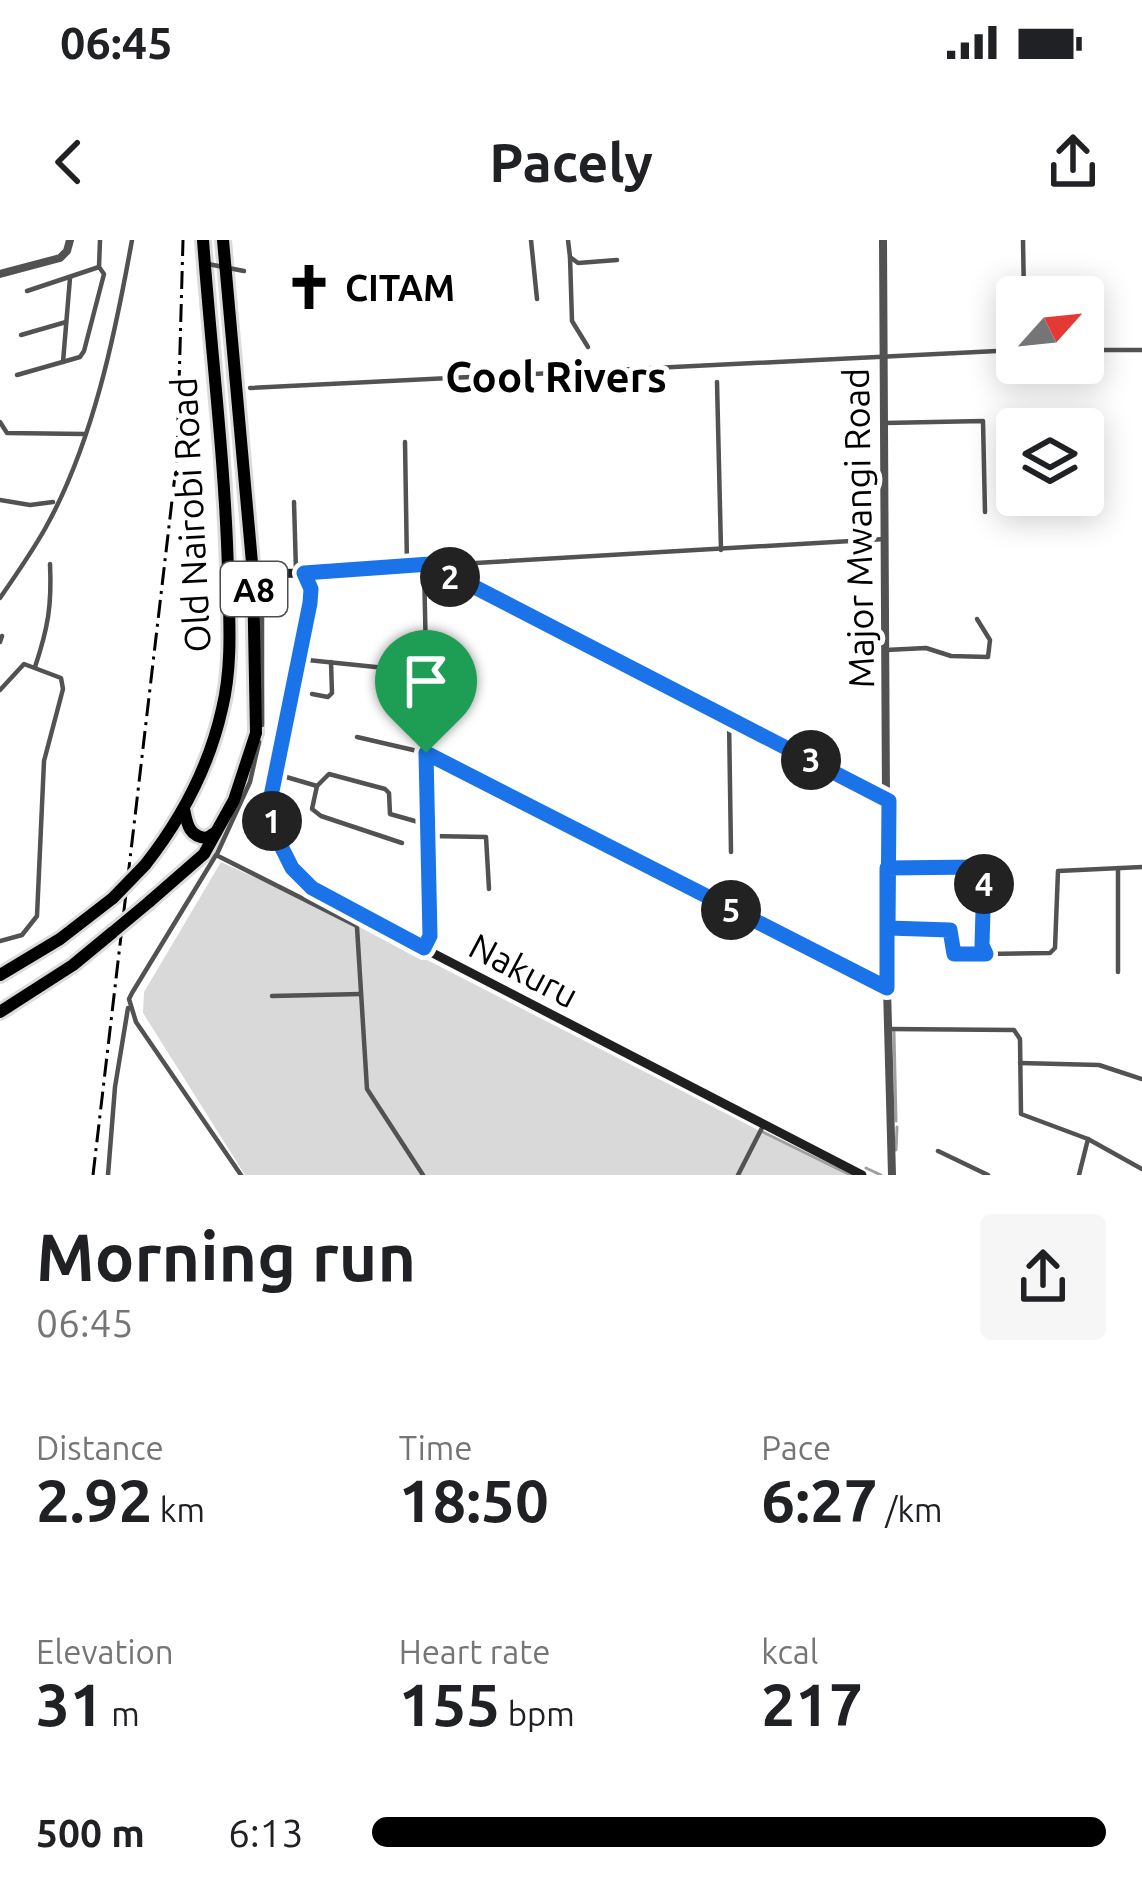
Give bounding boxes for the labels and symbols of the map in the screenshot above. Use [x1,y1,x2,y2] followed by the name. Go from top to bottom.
[284,262,334,312] church icon: CITAM
[345,267,455,308] place label: CITAM
[996,276,1104,384] north arrow
[445,353,667,400] district label: Cool Rivers
[835,367,881,689] street label: Major Mwangi Road
[162,376,218,654] street label: Old Nairobi Road
[420,547,480,607] pin: 2
[221,562,287,616] road number: A8
[375,630,477,753] pin
[781,730,841,790] pin: 3
[242,791,302,851] pin: 1
[954,854,1014,914] pin: 4
[701,880,761,940] pin: 5
[463,924,585,1016] street label: Nakuru

